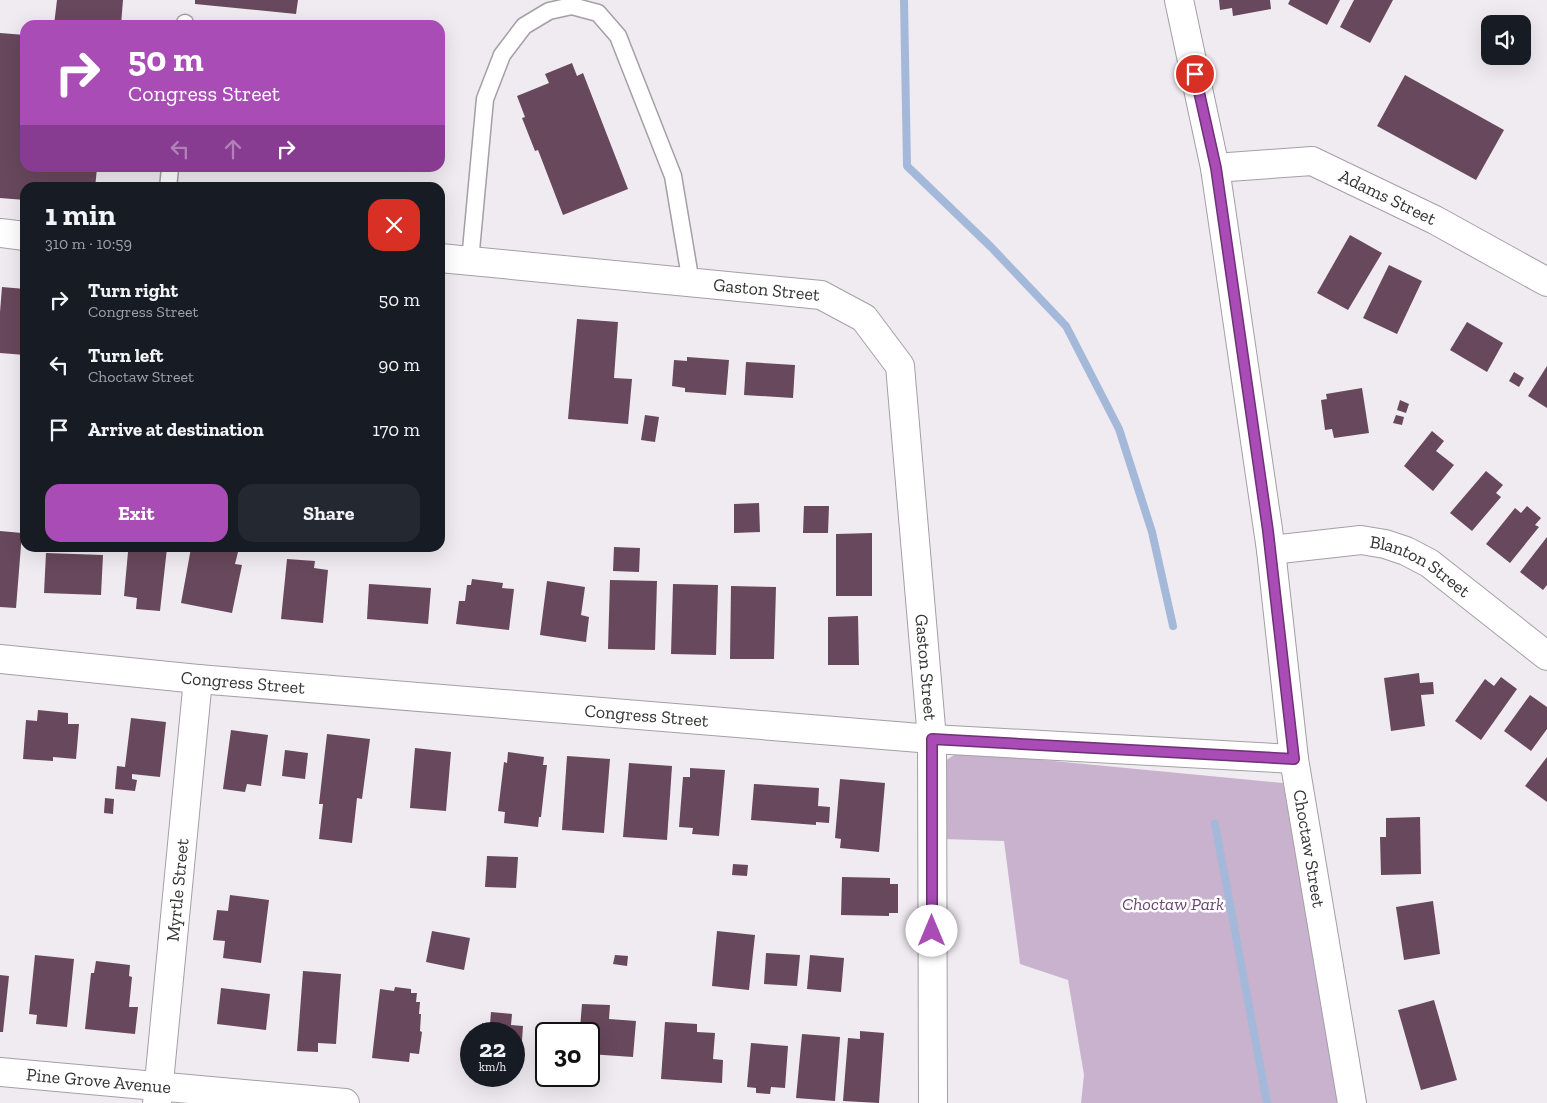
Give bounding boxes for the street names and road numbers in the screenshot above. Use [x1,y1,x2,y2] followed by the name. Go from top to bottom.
[1335,165,1440,230] street label: Adams Street
[712,274,821,306] street label: Gaston Street
[1368,531,1475,602] street label: Blanton Street
[910,613,941,722] street label: Gaston Street
[180,666,306,699] street label: Congress Street
[584,700,710,732] street label: Congress Street
[1288,788,1330,910] street label: Choctaw Street
[162,837,194,943] street label: Myrtle Street
[25,1063,172,1098] street label: Pine Grove Avenue

